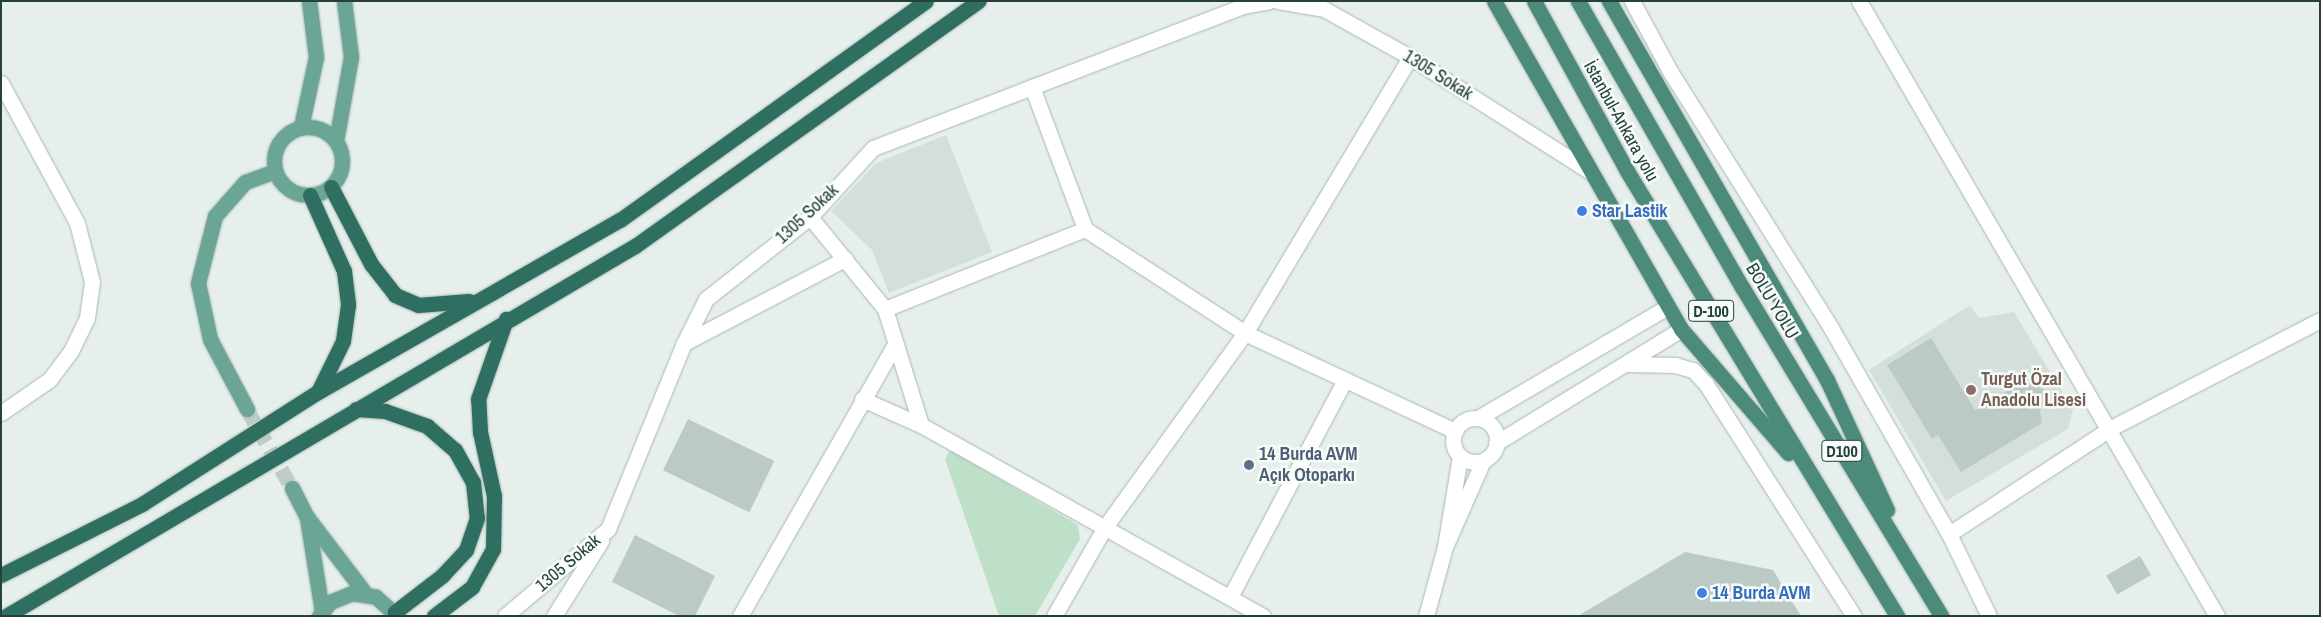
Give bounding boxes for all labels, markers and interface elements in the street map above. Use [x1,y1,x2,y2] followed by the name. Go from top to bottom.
[1399,45,1477,105] street label: 1305 Sokak
[1579,57,1663,185] street label: İstanbul-Ankara yolu
[771,180,843,248] street label: 1305 Sokak
[1592,200,1667,222] place label: Star Lastik
[1576,205,1588,217] marker: Star Lastik
[1741,259,1803,343] street label: BOLU YOLU
[1687,298,1735,324] road number: D-100
[1981,369,2086,412] place label: Turgut Özal Anadolu Lisesi
[1965,384,1977,396] marker: Turgut Özal Anadolu Lisesi
[1821,438,1863,464] road number: D100
[1259,444,1358,486] place label: 14 Burda AVM Açık Otoparkı
[1243,459,1255,471] marker: 14 Burda AVM Açık Otoparkı
[531,530,605,596] street label: 1305 Sokak
[1712,582,1811,604] place label: 14 Burda AVM
[1696,587,1708,599] marker: 14 Burda AVM

